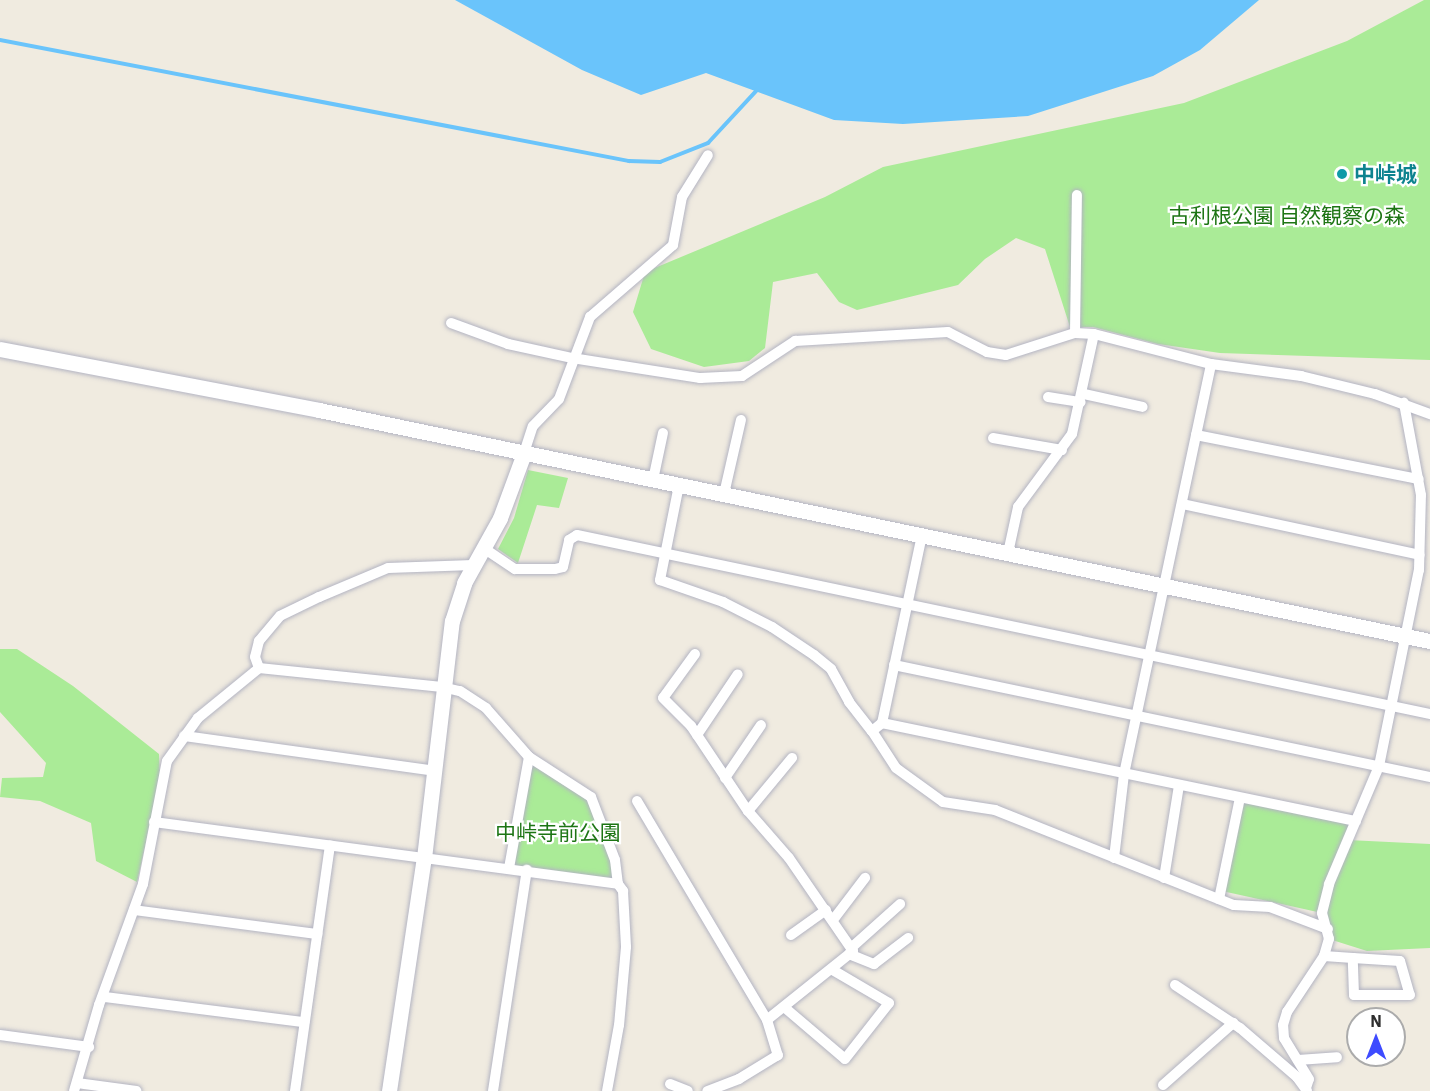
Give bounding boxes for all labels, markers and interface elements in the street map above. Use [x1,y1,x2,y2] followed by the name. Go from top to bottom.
[1354,161,1417,187] place label: 中峠城
[1335,167,1349,181] marker: 中峠城
[1169,202,1405,228] park label: 古利根公園 自然観察の森
[495,819,621,845] park label: 中峠寺前公園
[1346,1007,1406,1067] north arrow
[1370,1011,1382,1031] text: N

